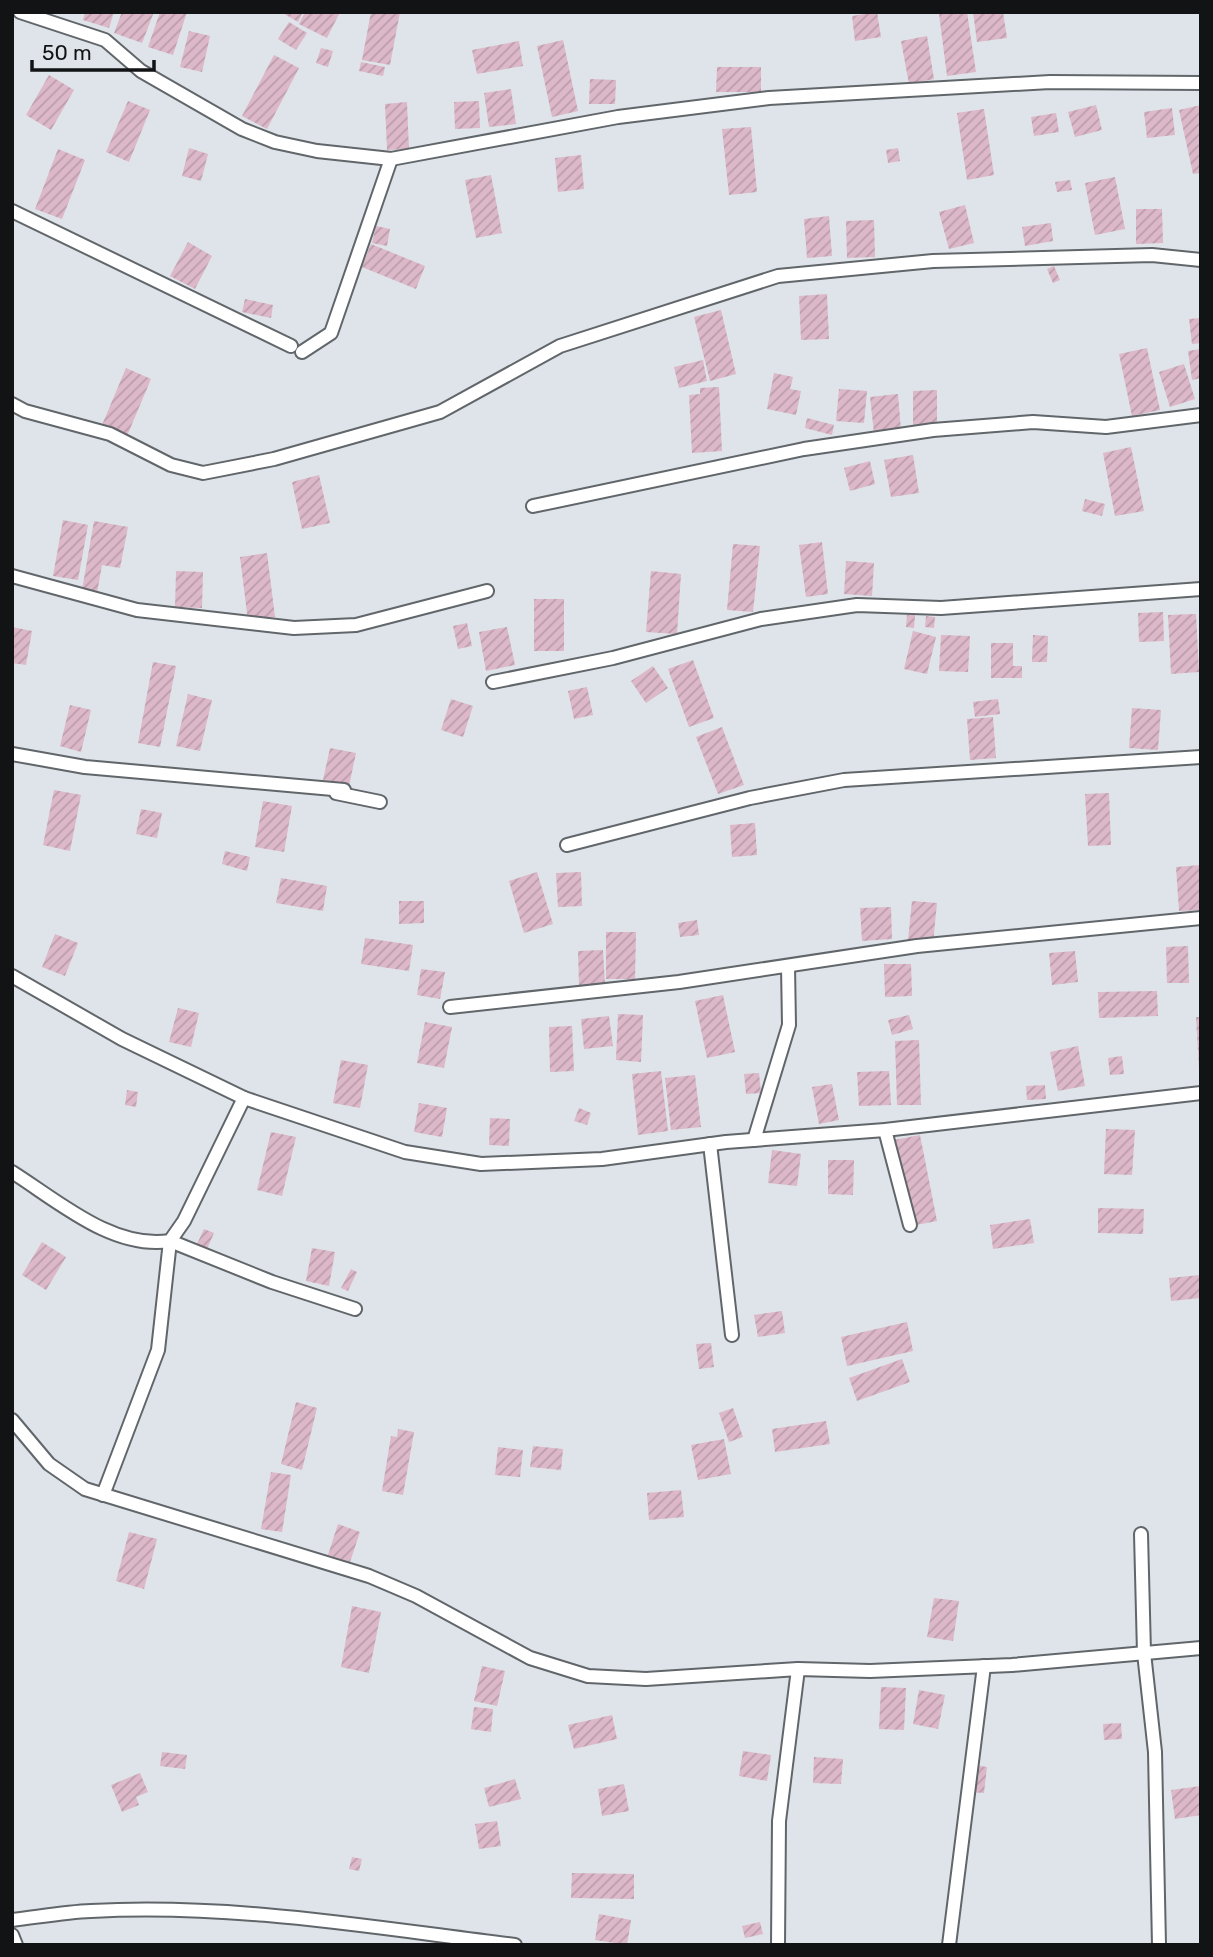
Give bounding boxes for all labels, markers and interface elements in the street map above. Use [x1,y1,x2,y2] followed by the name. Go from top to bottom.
[32,28,154,72] scale bar
[42,40,92,65] text: 50 m

